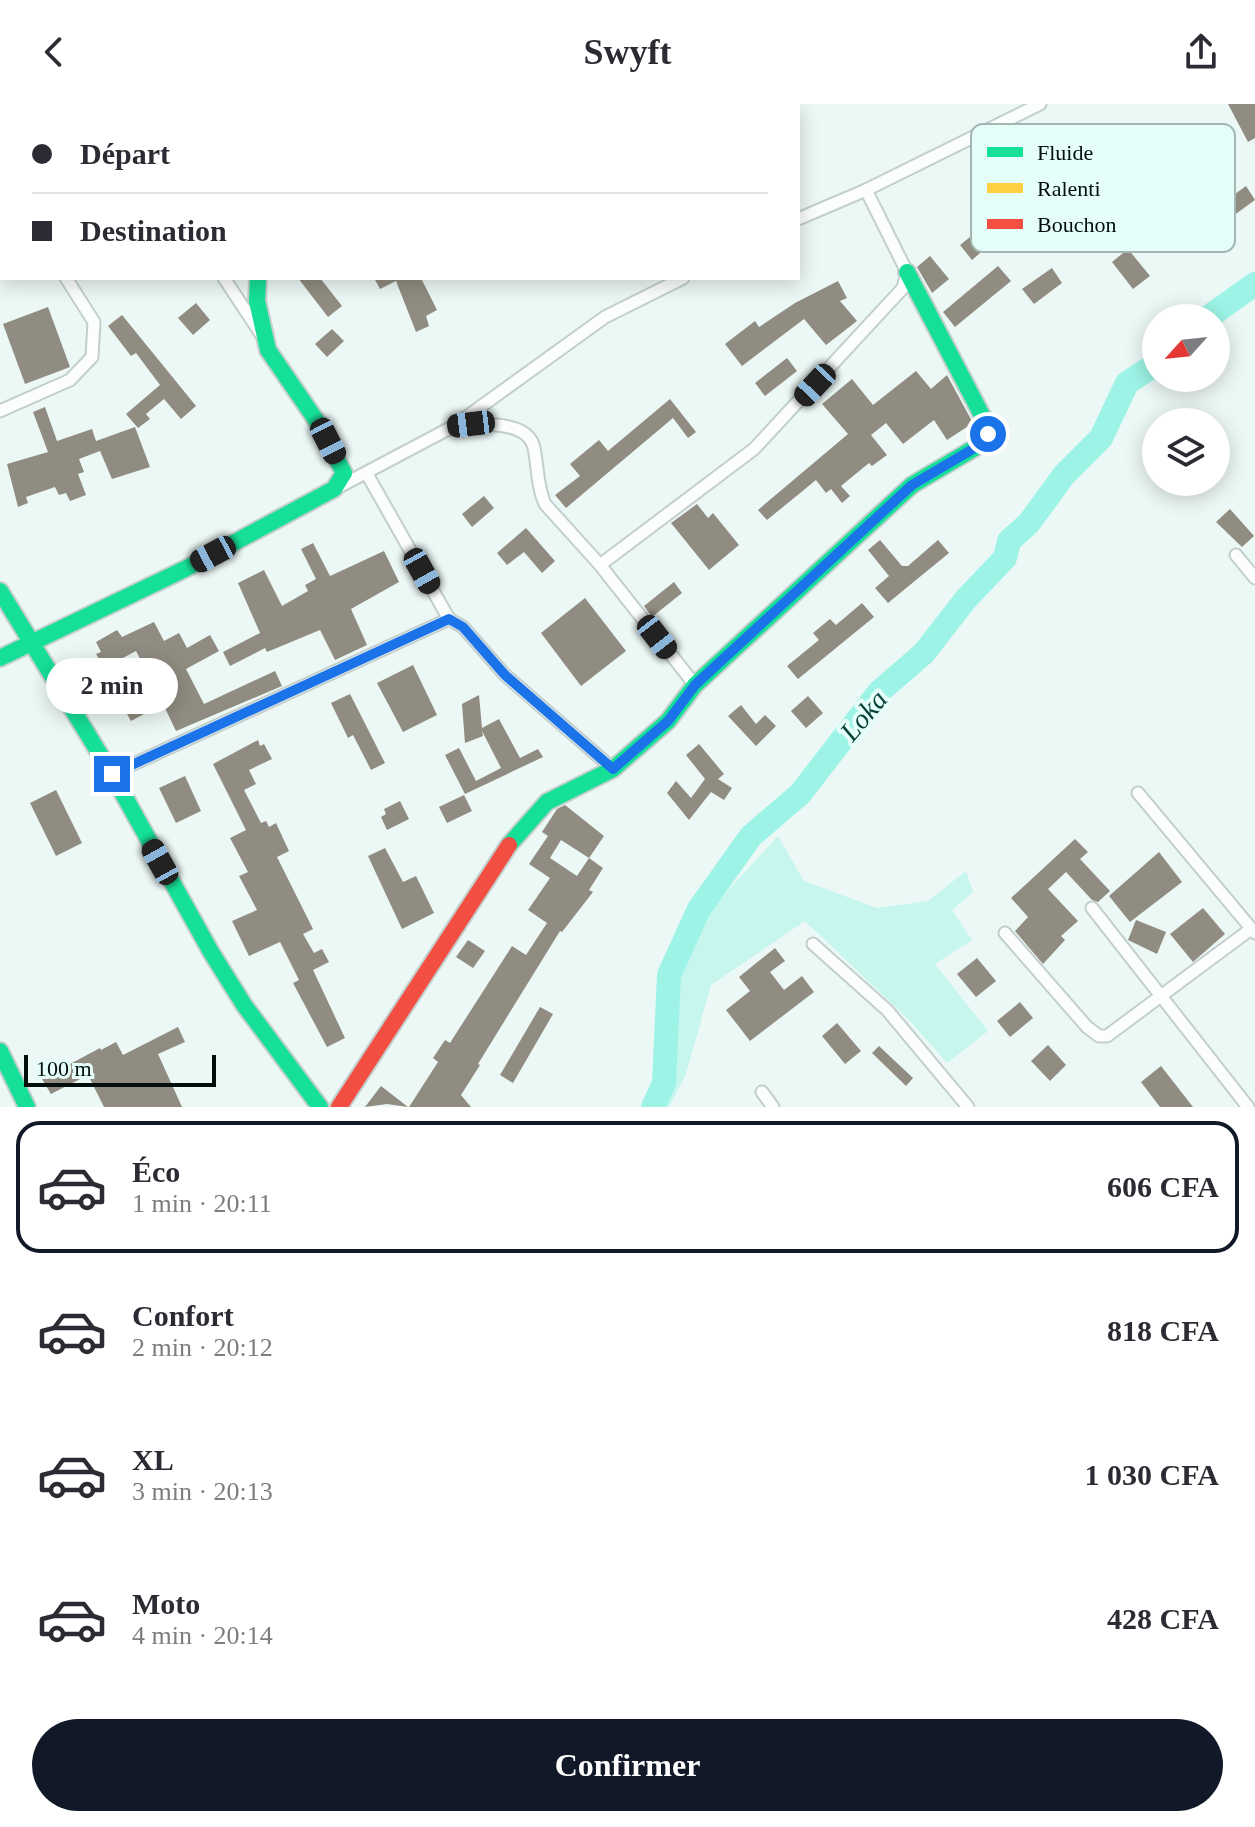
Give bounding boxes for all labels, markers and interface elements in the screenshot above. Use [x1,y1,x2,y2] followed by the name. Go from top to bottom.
[32,30,76,74] icon: back
[1179,30,1223,74] icon: share
[584,32,672,72] text: Swyft
[971,124,1235,252] legend
[80,137,170,170] text: Départ
[1037,140,1093,165] text: Fluide
[1037,176,1101,201] text: Ralenti
[1037,212,1116,237] text: Bouchon
[80,214,227,247] text: Destination
[1142,304,1230,392] north arrow
[1142,304,1230,496] map controls
[790,359,840,411] car
[1142,408,1230,496] button: layers
[446,409,496,439] car
[306,414,350,468] car
[970,416,1006,452] route start
[186,532,240,576] car
[400,544,444,598] car
[633,611,681,663] car
[46,658,178,714] callout: 2 min
[81,671,143,700] text: 2 min
[833,684,893,747] water label: Loka
[94,756,130,792] route end
[138,835,182,889] car
[24,1051,216,1087] scale bar
[36,1056,92,1081] text: 100 m
[36,1151,108,1223] icon: car
[132,1155,180,1188] text: Éco
[1107,1170,1219,1203] text: 606 CFA
[132,1189,272,1218] text: 1 min · 20:11
[36,1295,108,1367] icon: car
[132,1299,234,1332] text: Confort
[1107,1314,1219,1347] text: 818 CFA
[132,1333,273,1362] text: 2 min · 20:12
[36,1439,108,1511] icon: car
[132,1443,174,1476] text: XL
[1085,1458,1219,1491] text: 1 030 CFA
[132,1477,273,1506] text: 3 min · 20:13
[36,1583,108,1655] icon: car
[132,1587,200,1620] text: Moto
[1107,1602,1219,1635] text: 428 CFA
[132,1621,273,1650] text: 4 min · 20:14
[32,1719,1223,1811] button: Confirmer

